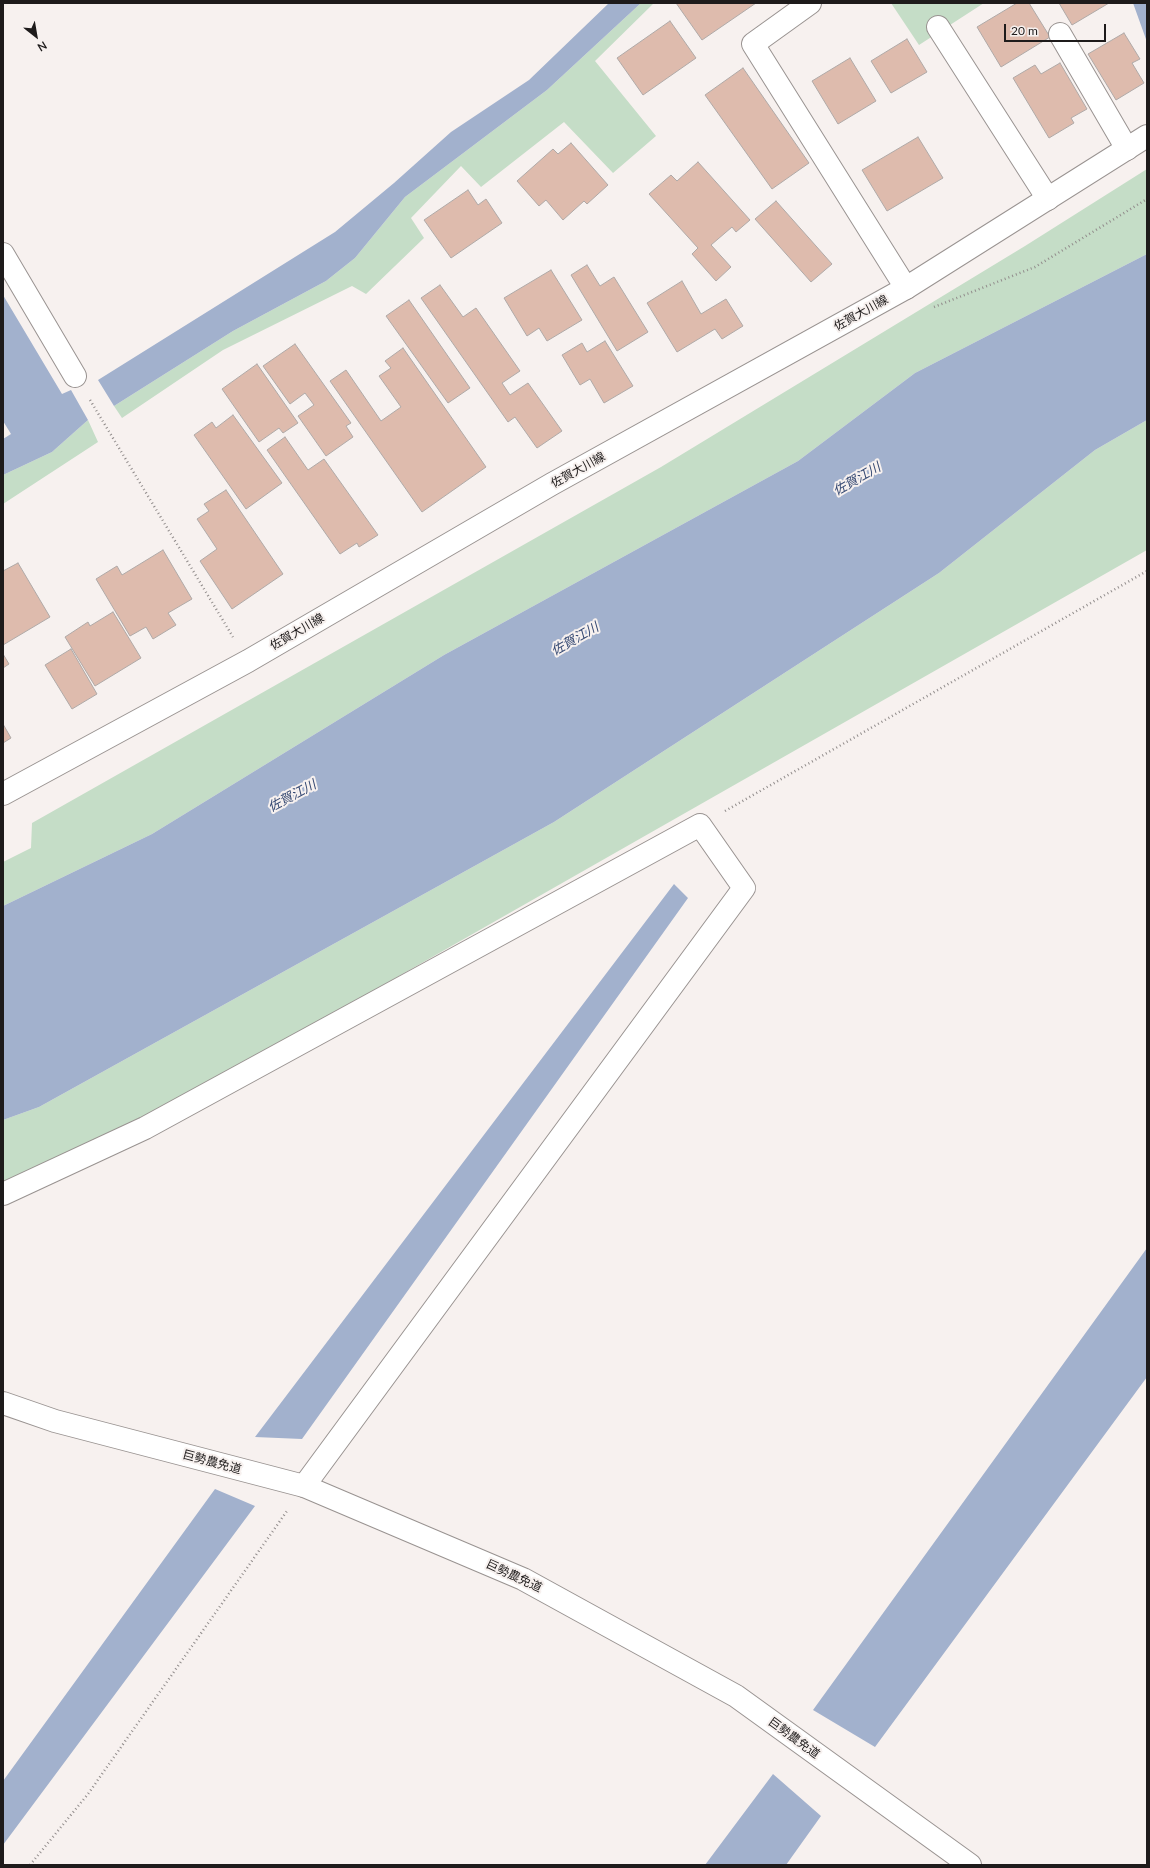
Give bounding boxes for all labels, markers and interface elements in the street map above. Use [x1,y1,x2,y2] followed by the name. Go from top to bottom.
[16,16,56,56] north arrow
[1006,16,1108,42] scale bar
[1011,23,1038,38] text: 20 m
[35,39,49,54] text: N
[831,292,891,334] street label: 佐賀大川線
[548,449,608,491] street label: 佐賀大川線
[831,459,883,499] water label: 佐賀江川
[267,611,327,653] street label: 佐賀大川線
[549,619,601,659] water label: 佐賀江川
[265,777,319,815] water label: 佐賀江川
[181,1447,243,1477] street label: 巨勢農免道
[484,1557,544,1595] street label: 巨勢農免道
[765,1715,823,1761] street label: 巨勢農免道

